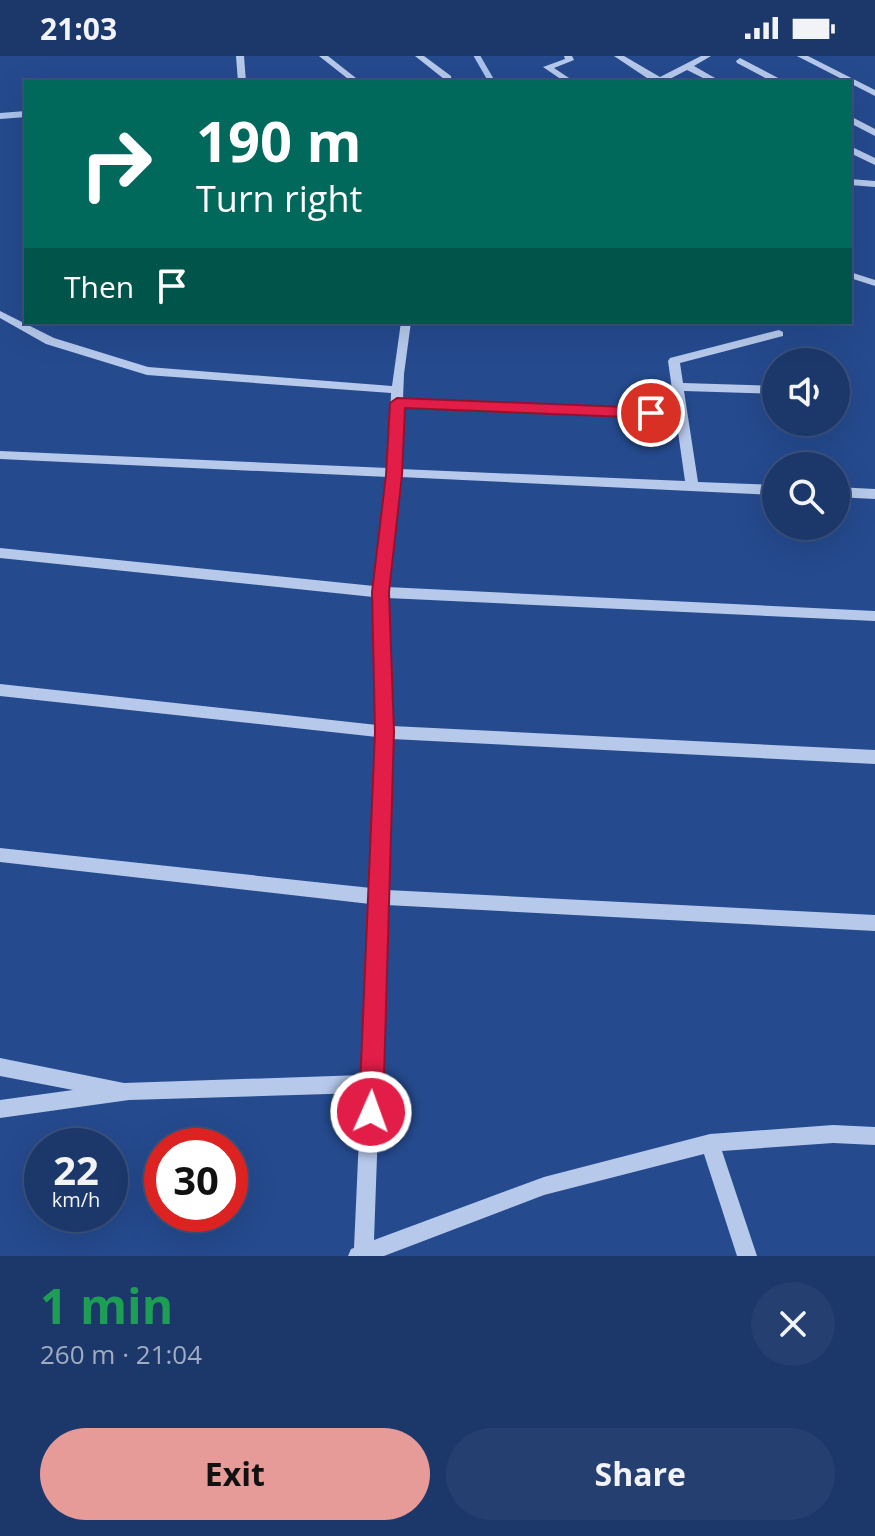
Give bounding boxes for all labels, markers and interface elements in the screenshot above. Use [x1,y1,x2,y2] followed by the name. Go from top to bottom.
[40,8,117,49] text: 21:03
[196,102,362,178] text: 190 m
[64,112,168,216] icon: right
[196,174,362,223] text: Turn right
[150,264,194,308] icon: arrive
[64,266,134,307] text: Then
[762,348,850,540] map controls
[762,348,850,436] button: sound
[617,379,685,447] pin
[629,391,673,435] icon: arrive
[762,452,850,540] button: search
[329,1070,413,1154] position arrow
[144,1128,248,1232] speed limit sign: 30
[53,1142,99,1197] text: 22
[52,1186,100,1213] text: km/h
[40,1273,173,1338] text: 1 min
[751,1282,835,1366] button: close
[40,1336,202,1372] text: 260 m · 21:04
[40,1428,430,1520] button: Exit
[446,1428,835,1520] button: Share

